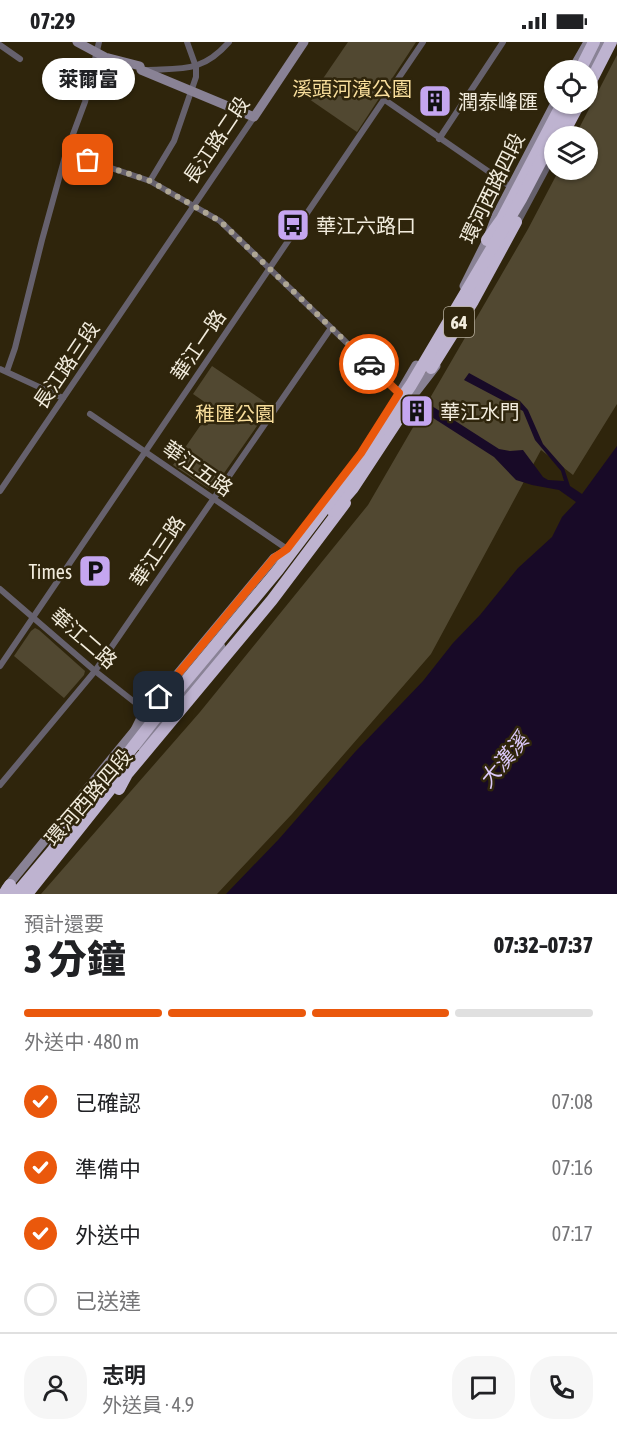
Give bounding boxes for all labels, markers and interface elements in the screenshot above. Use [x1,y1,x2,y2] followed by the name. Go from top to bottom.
[30,8,75,34] text: 07:29
[42,58,134,100] callout: 萊爾富
[544,60,598,180] map controls
[544,60,598,114] button: locate
[59,67,119,90] text: 萊爾富
[292,77,412,100] park label: 溪頭河濱公園
[417,83,453,119] building icon: 潤泰峰匯
[458,90,538,113] place label: 潤泰峰匯
[179,92,253,188] street label: 長江路二段
[544,126,598,180] button: layers
[455,129,529,247] street label: 環河西路四段
[62,134,113,185] pin
[71,143,104,176] icon: bag
[275,207,311,243] bus stop icon: 華江六路口
[316,214,416,237] place label: 華江六路口
[166,305,230,385] street label: 華江一路
[444,307,474,337] road number: 64
[29,317,103,413] street label: 長江路三段
[339,334,399,394] courier
[353,348,386,381] icon: car
[399,393,435,429] building icon: 華江水門
[440,400,520,423] place label: 華江水門
[195,402,275,425] park label: 稚匯公園
[159,436,237,500] street label: 華江五路
[125,511,189,591] street label: 華江三路
[77,553,113,589] parking icon: Times
[28,560,72,583] place label: Times
[46,603,122,673] street label: 華江二路
[133,671,184,722] pin
[142,680,175,713] icon: home
[474,726,534,792] water label: 大漢溪
[40,744,136,850] street label: 環河西路四段
[24,912,104,935] text: 預計還要
[494,932,593,958] text: 07:32–07:37
[24,937,126,981] text: 3 分鐘
[24,1030,139,1053] text: 外送中 · 480 m
[24,1085,57,1118] icon: check
[75,1090,141,1116] text: 已確認
[551,1090,593,1113] text: 07:08
[24,1151,57,1184] icon: check
[75,1156,141,1182] text: 準備中
[552,1156,593,1179] text: 07:16
[24,1217,57,1250] icon: check
[75,1222,141,1248] text: 外送中
[552,1222,593,1245] text: 07:17
[75,1288,141,1314] text: 已送達
[24,1356,87,1419] button: person
[452,1356,515,1419] button: chat
[530,1356,593,1419] button: phone
[102,1362,146,1388] text: 志明
[102,1393,194,1416] text: 外送員 · 4.9

